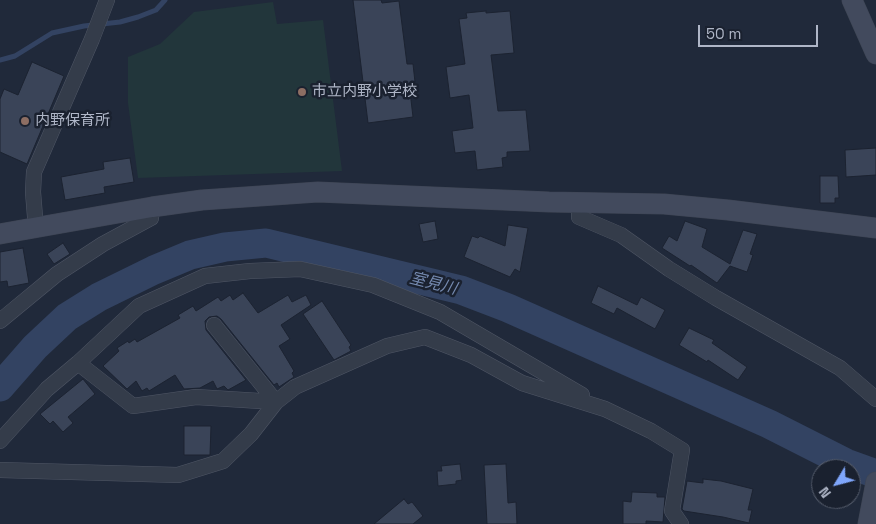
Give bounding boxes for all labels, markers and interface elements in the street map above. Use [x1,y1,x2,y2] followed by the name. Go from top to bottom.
[701,15,821,47] scale bar
[706,24,741,43] text: 50 m
[312,83,417,101] place label: 市立内野小学校
[296,86,308,98] marker: 市立内野小学校
[35,112,110,130] place label: 内野保育所
[19,115,31,127] marker: 内野保育所
[407,269,459,299] water label: 室見川
[811,459,861,509] north arrow
[815,483,835,502] text: N

